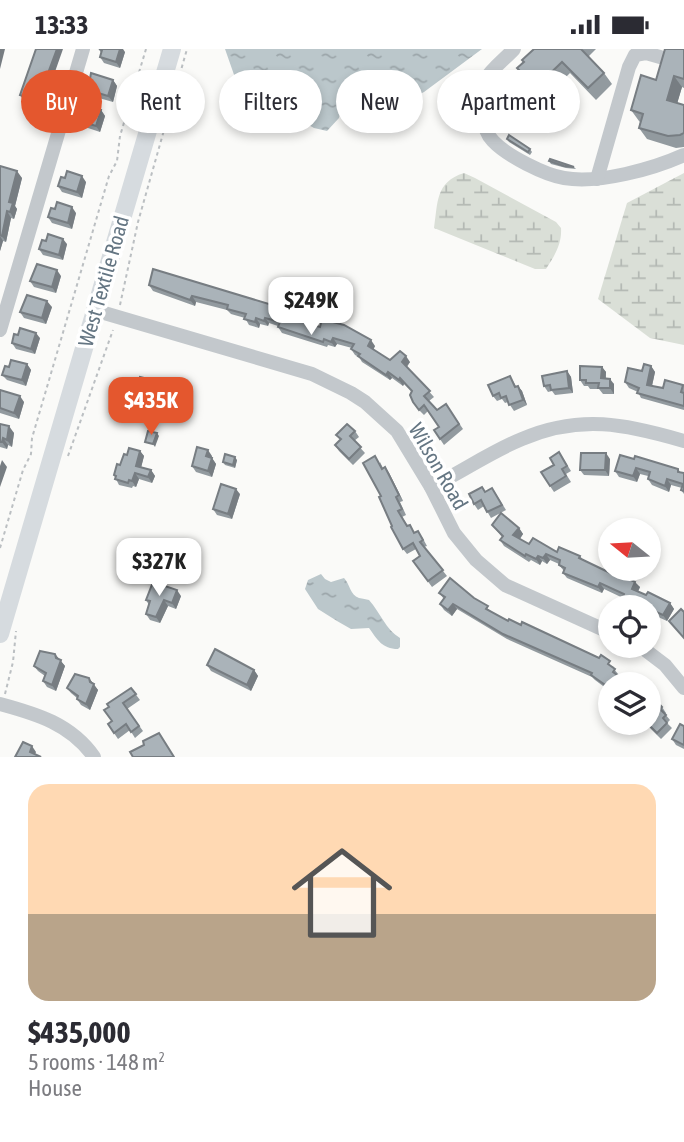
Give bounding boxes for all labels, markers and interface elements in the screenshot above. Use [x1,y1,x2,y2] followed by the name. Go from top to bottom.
[35,10,89,40] text: 13:33
[21,70,102,133] chip: Buy
[116,70,205,133] chip: Rent
[219,70,322,133] chip: Filters
[336,70,423,133] chip: New
[437,70,580,133] chip: Apartment
[73,213,133,349] street label: West Textile Road
[262,278,360,337] pin: $249K
[284,287,338,313] text: $249K
[102,377,200,437] pin: $435K
[124,387,178,413] text: $435K
[405,418,473,514] street label: Wilson Road
[598,518,662,581] north arrow
[598,518,661,735] map controls
[110,539,208,598] pin: $327K
[132,548,186,574] text: $327K
[598,595,661,658] button: locate
[598,672,661,735] button: layers
[279,830,405,956] icon: home
[28,1015,131,1049] text: $435,000
[28,1049,165,1075] text: 5 rooms · 148 m²
[28,1075,82,1101] text: House

